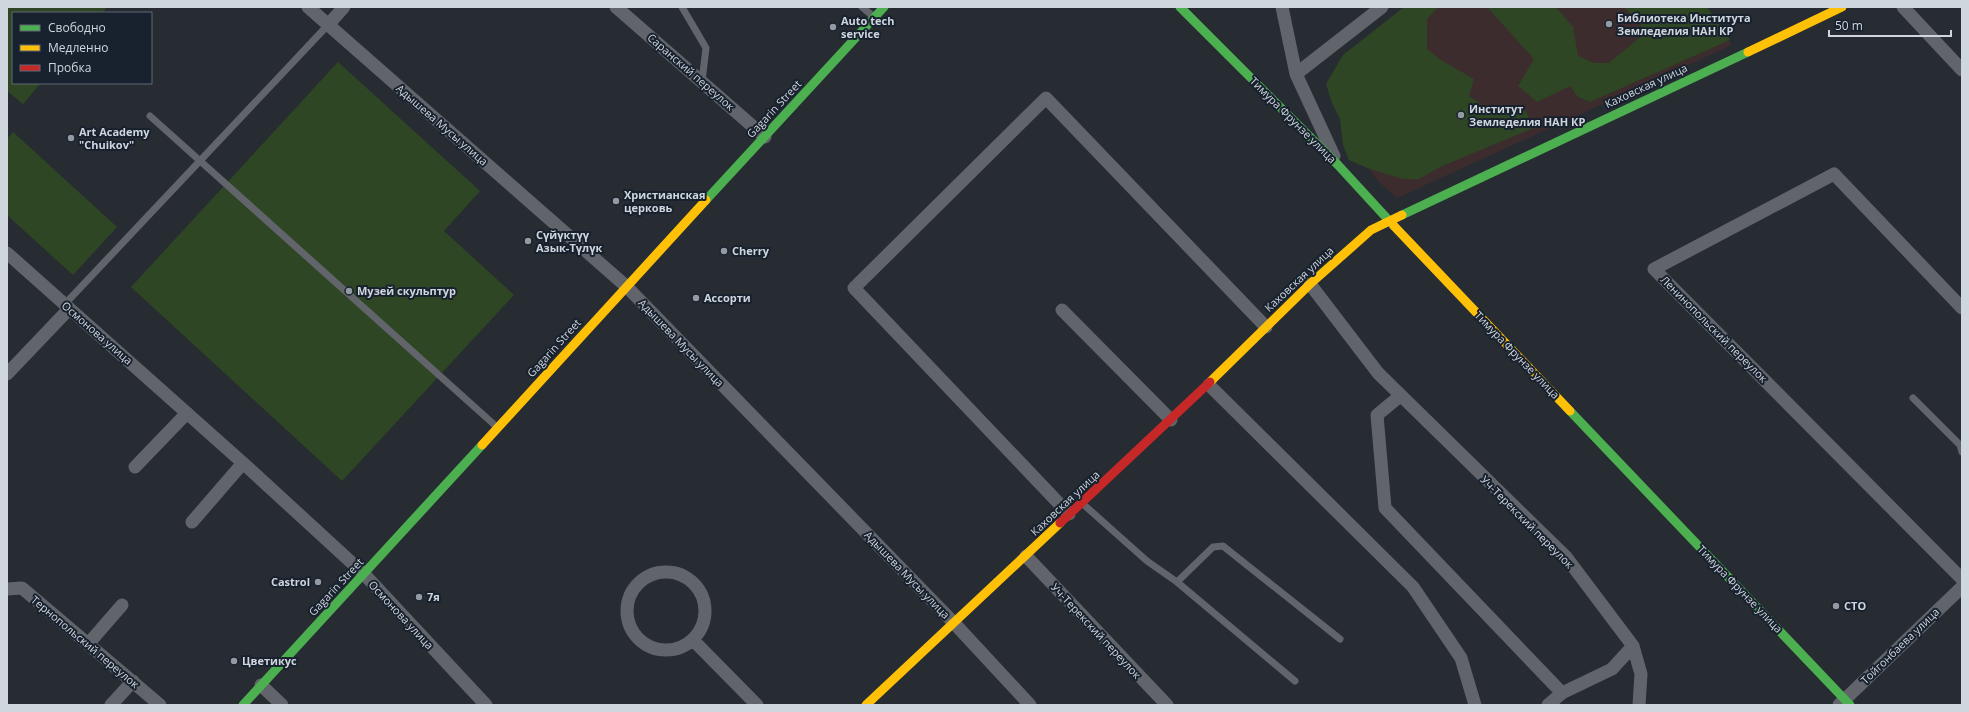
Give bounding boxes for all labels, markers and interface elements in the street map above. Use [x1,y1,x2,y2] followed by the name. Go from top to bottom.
[1617,10,1751,38] place label: Библиотека Института Земледелия НАН КР
[12,12,152,84] legend
[1829,12,1951,38] scale bar
[841,13,894,41] place label: Auto tech service
[1835,17,1863,34] text: 50 m
[48,19,106,36] text: Свободно
[1604,19,1614,29] marker: Библиотека Института Земледелия НАН КР
[828,22,838,32] marker: Auto tech service
[645,30,738,114] street label: Саранский переулок
[48,39,108,56] text: Медленно
[48,59,91,76] text: Пробка
[1602,60,1689,111] street label: Каховская улица
[1247,73,1340,166] street label: Тимура Фрунзе улица
[743,77,804,141] street label: Gagarin Street
[393,81,491,169] street label: Адышева Мусы улица
[1469,101,1585,129] place label: Институт Земледелия НАН КР
[1456,110,1466,120] marker: Институт Земледелия НАН КР
[79,124,150,152] place label: Art Academy "Chuikov"
[66,133,76,143] marker: Art Academy "Chuikov"
[624,187,705,215] place label: Христианская церковь
[611,196,621,206] marker: Христианская церковь
[536,227,602,255] place label: Сүйүктүү Азык-Түлүк
[523,236,533,246] marker: Сүйүктүү Азык-Түлүк
[732,243,770,258] place label: Cherry
[1261,243,1336,315] street label: Каховская улица
[719,246,729,256] marker: Cherry
[1658,272,1771,386] street label: Ленинопольский переулок
[357,283,456,298] place label: Музей скульптур
[344,286,354,296] marker: Музей скульптур
[704,290,751,305] place label: Ассорти
[691,293,701,303] marker: Ассорти
[635,295,727,390] street label: Адышева Мусы улица
[59,298,136,368] street label: Осмонова улица
[1472,308,1563,402] street label: Тимура Фрунзе улица
[523,315,584,380] street label: Gagarin Street
[1027,467,1102,539] street label: Каховская улица
[1478,472,1577,572] street label: Уч-Терекский переулок
[861,527,953,622] street label: Адышева Мусы улица
[1695,542,1786,636] street label: Тимура Фрунзе улица
[305,555,366,619] street label: Gagarin Street
[271,574,310,589] place label: Castrol
[313,577,323,587] marker: Castrol
[365,577,437,652] street label: Осмонова улица
[1048,580,1145,682] street label: Уч-Терекский переулок
[427,589,440,604] place label: 7я
[28,592,143,691] street label: Тернопольский переулок
[414,592,424,602] marker: 7я
[1844,598,1866,613] place label: СТО
[1831,601,1841,611] marker: СТО
[1857,604,1942,687] street label: Тойгонбаева улица
[242,653,297,668] place label: Цветикус
[229,656,239,666] marker: Цветикус

